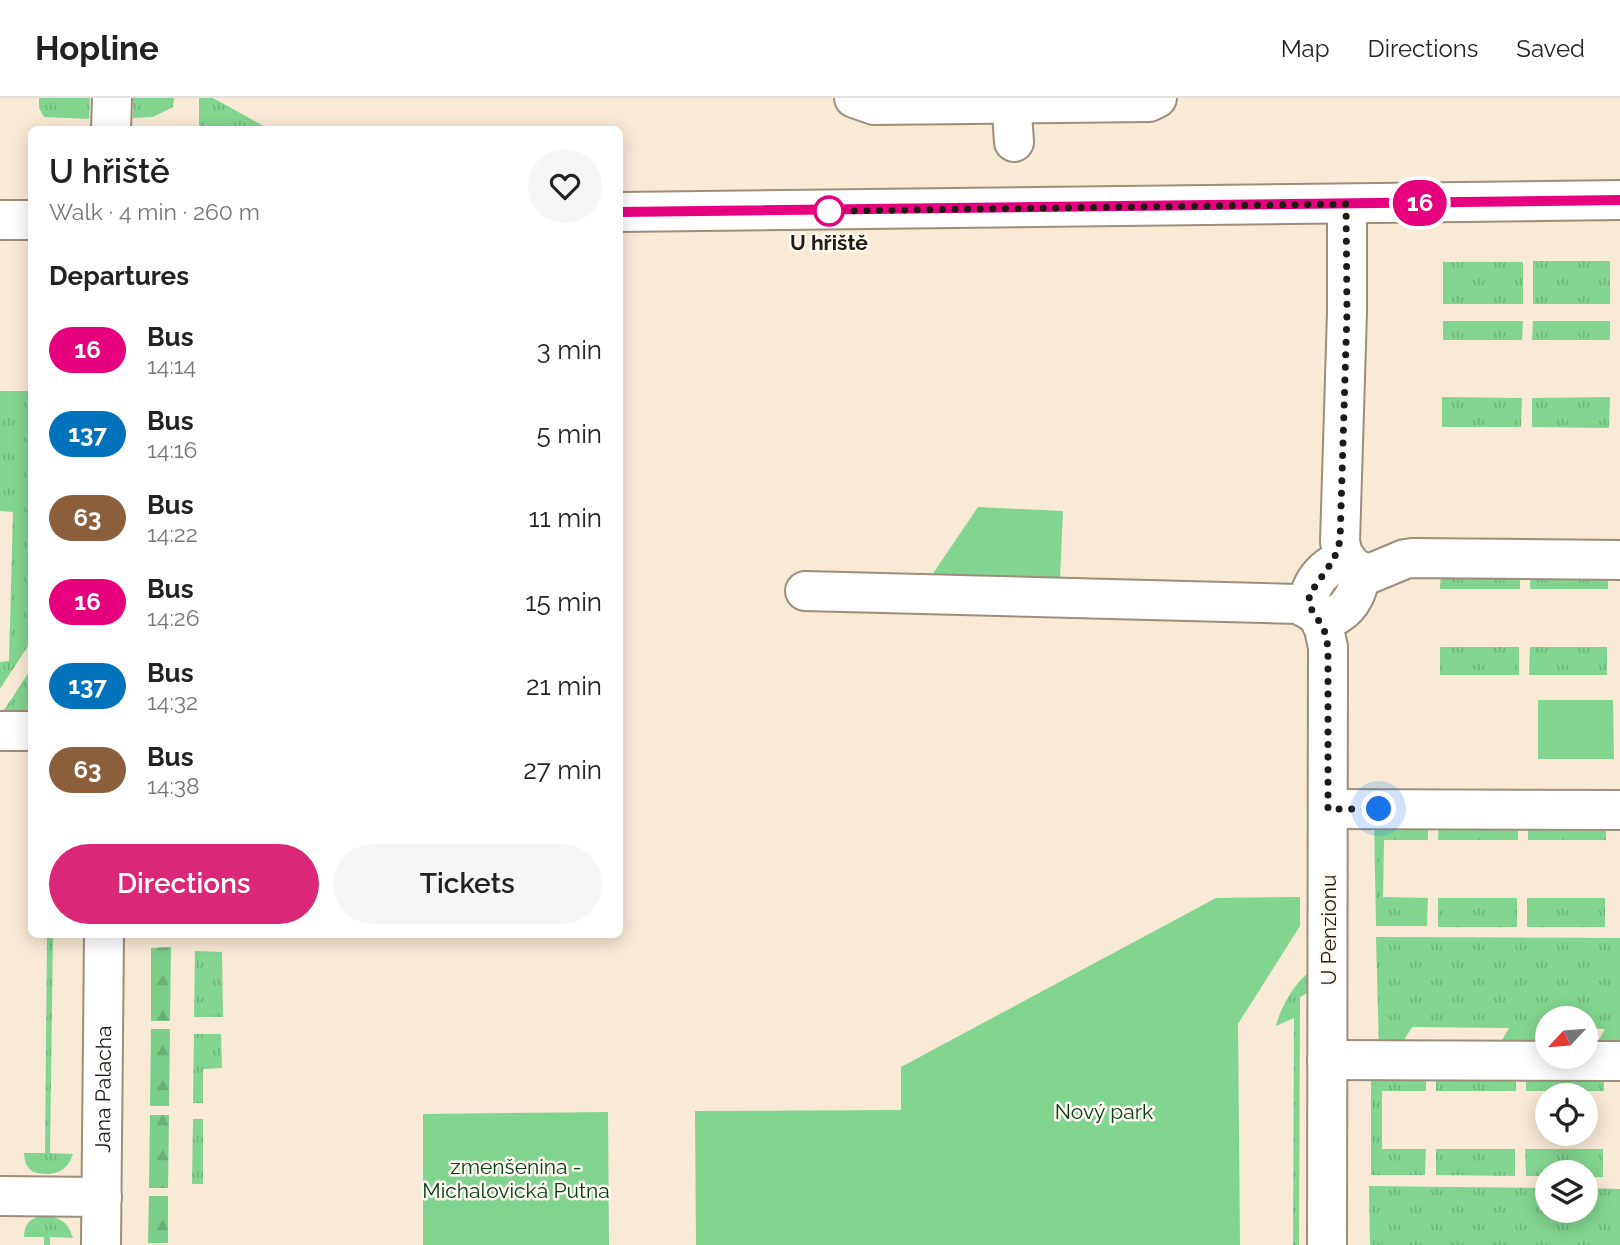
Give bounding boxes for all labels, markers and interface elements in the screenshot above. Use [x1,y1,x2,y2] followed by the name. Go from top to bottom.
[35,29,159,68] text: Hopline
[1281,34,1330,63] text: Map
[1368,34,1478,63] text: Directions
[1516,34,1585,63] text: Saved
[528,149,602,223] button: heart
[49,152,170,191] text: U hřiště
[1388,180,1452,226] line badge: 16
[1407,188,1433,217] text: 16
[814,196,844,226] marker: U hřiště
[49,198,260,225] text: Walk · 4 min · 260 m
[790,230,868,255] place label: U hřiště
[49,261,189,291] text: Departures
[147,322,194,352] text: Bus
[74,335,101,364] text: 16
[537,335,602,365] text: 3 min
[147,352,196,379] text: 14:14
[147,406,194,436] text: Bus
[68,419,107,448] text: 137
[536,419,602,449] text: 5 min
[147,436,197,463] text: 14:16
[147,490,194,520] text: Bus
[74,503,101,532] text: 63
[528,503,602,533] text: 11 min
[147,520,198,547] text: 14:22
[147,574,194,604] text: Bus
[74,587,101,616] text: 16
[525,587,602,617] text: 15 min
[147,604,200,631] text: 14:26
[147,658,194,688] text: Bus
[68,671,107,700] text: 137
[526,671,602,701] text: 21 min
[147,688,198,715] text: 14:32
[147,742,194,772] text: Bus
[74,755,101,784] text: 63
[523,755,602,785] text: 27 min
[147,772,200,799] text: 14:38
[1361,791,1396,826] your location
[49,844,319,924] button: Directions
[333,844,602,924] button: Tickets
[1316,875,1341,985] street label: U Penzionu
[1535,1006,1598,1069] north arrow
[1535,1006,1598,1223] map controls
[89,1025,116,1153] street label: Jana Palacha
[1535,1083,1598,1146] button: locate
[1055,1099,1153,1124] park label: Nový park
[422,1154,610,1203] park label: zmenšenina - Michalovická Putna
[1535,1160,1598,1223] button: layers

